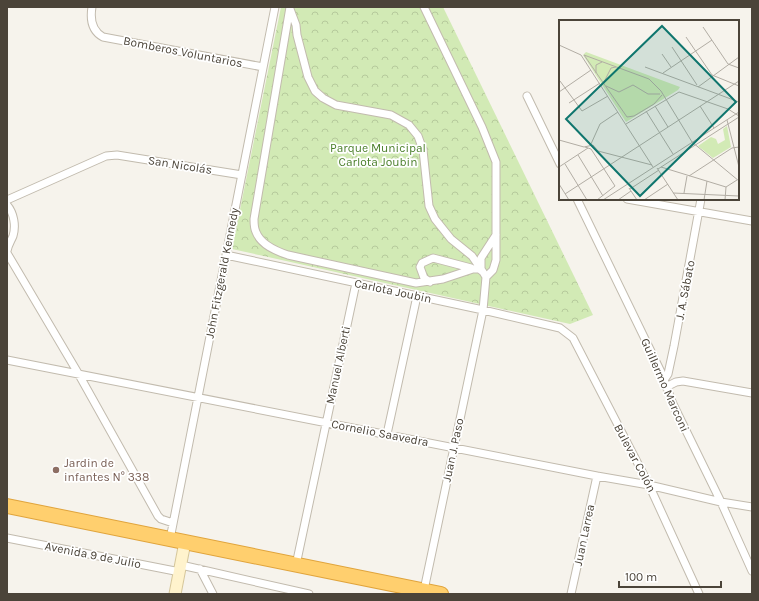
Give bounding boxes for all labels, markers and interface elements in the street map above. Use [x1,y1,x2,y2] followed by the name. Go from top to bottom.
[559,20,739,200] inset map
[122,34,244,70] street label: Bomberos Voluntarios
[330,141,426,169] park label: Parque Municipal Carlota Joubin
[147,153,213,177] street label: San Nicolás
[202,206,242,340] street label: John Fitzgerald Kennedy
[672,259,698,321] street label: J. A. Sábato
[353,276,433,306] street label: Carlota Joubin
[323,325,353,405] street label: Manuel Alberti
[638,336,692,434] street label: Guillermo Marconi
[330,417,430,449] street label: Cornelio Saavedra
[439,417,467,483] street label: Juan J. Paso
[611,422,659,494] street label: Bulevar Colón
[64,456,149,484] place label: Jardin de infantes N° 338
[51,465,61,475] marker: Jardin de infantes N° 338
[571,503,597,567] street label: Juan Larrea
[44,539,142,571] street label: Avenida 9 de Julio
[619,563,721,589] scale bar
[625,570,657,584] text: 100 m

